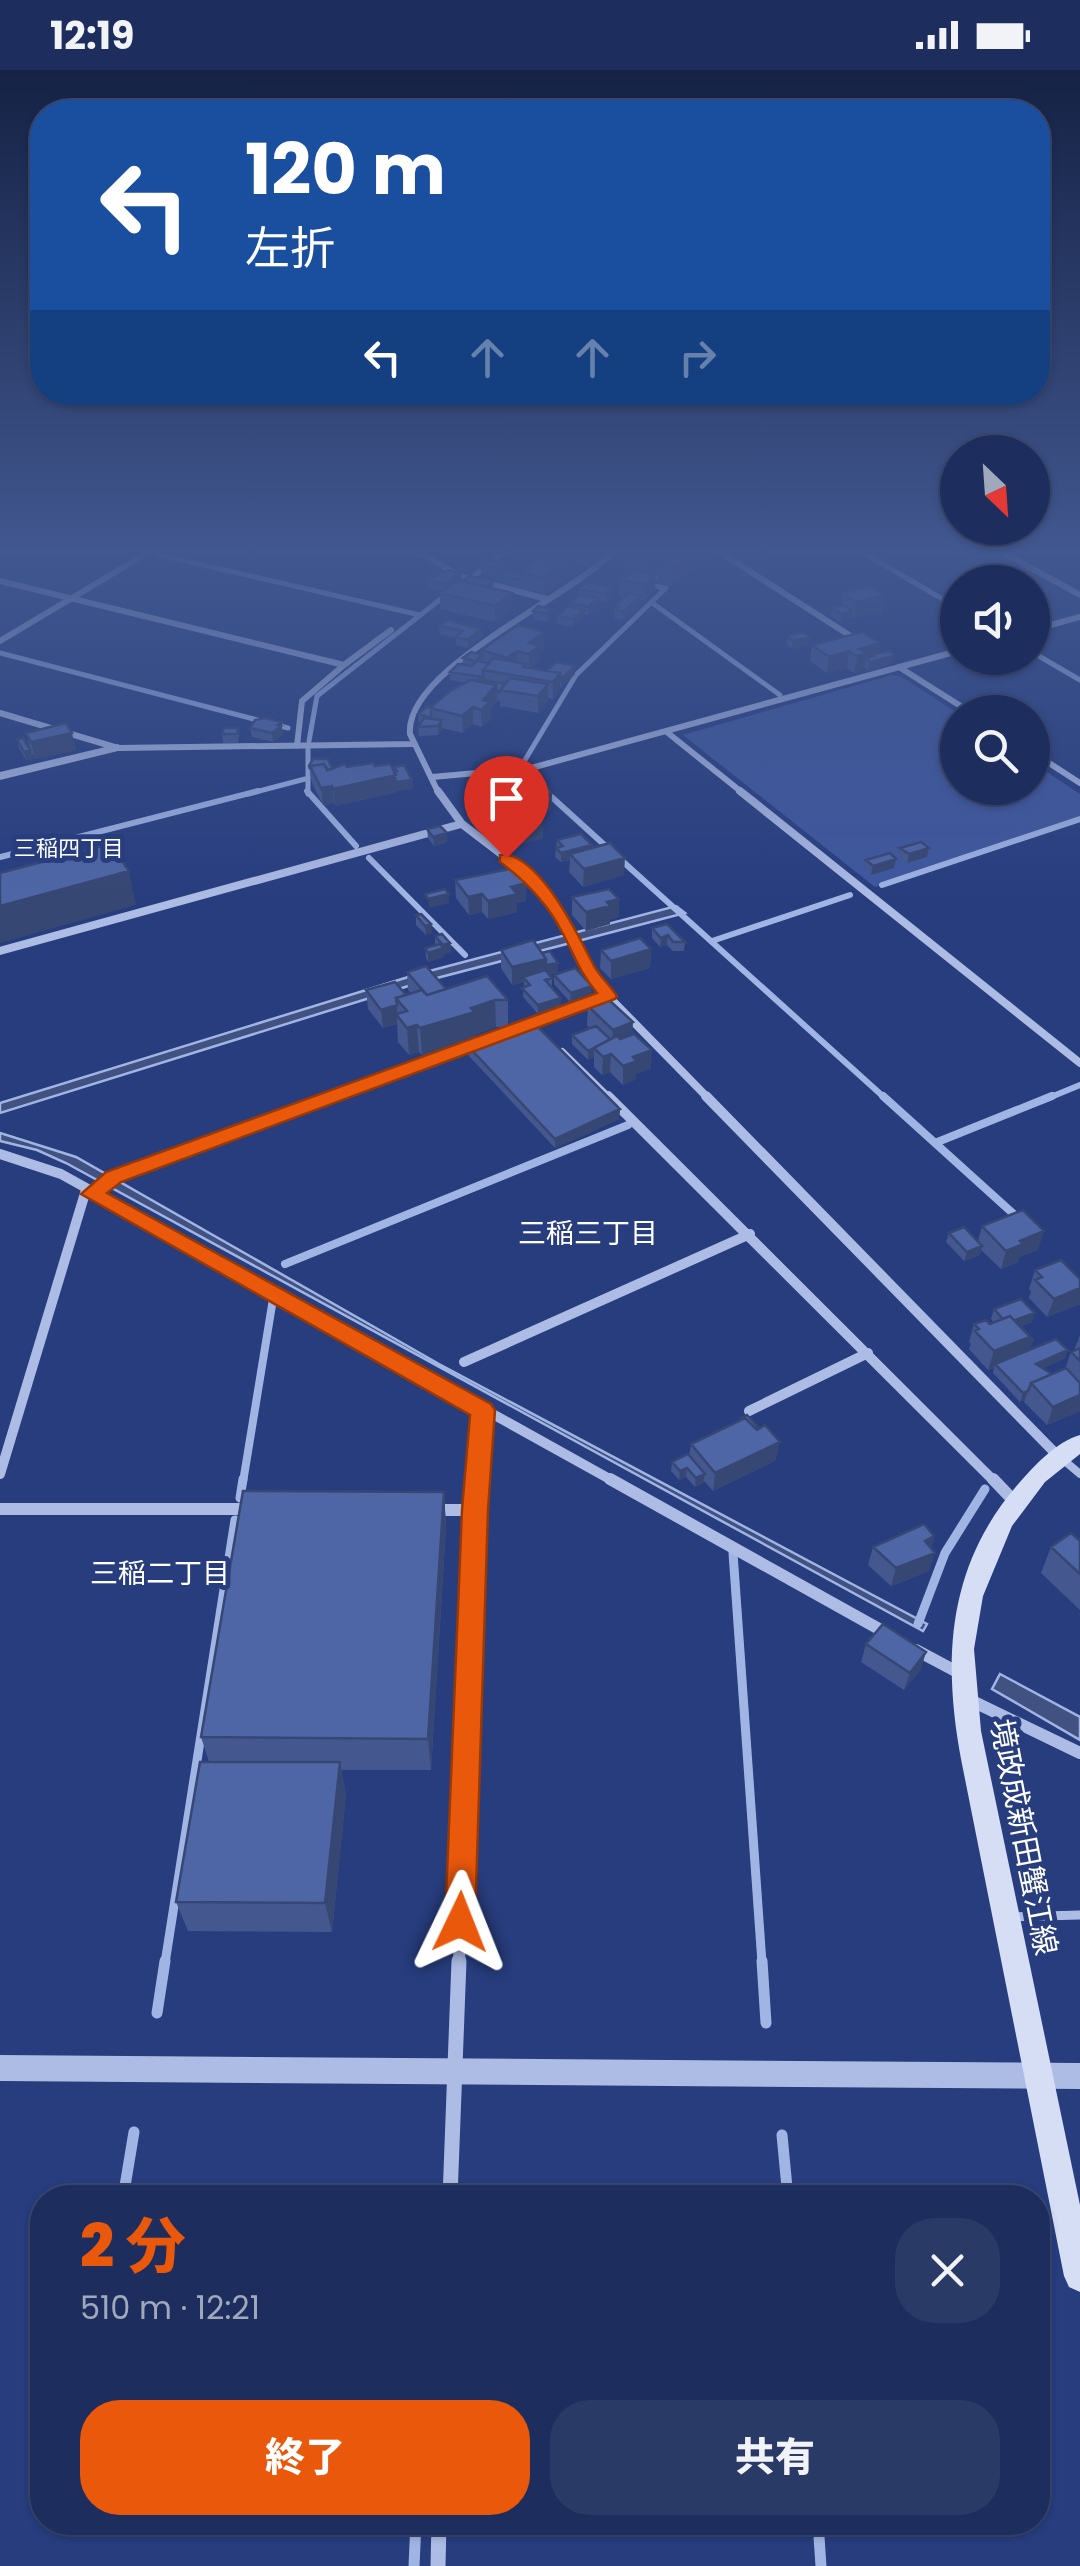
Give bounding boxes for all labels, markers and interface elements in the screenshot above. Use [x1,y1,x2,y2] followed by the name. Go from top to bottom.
[50,9,134,62] text: 12:19
[245,120,446,219] text: 120 m
[80,140,210,270] icon: left
[245,217,335,280] text: 左折
[355,330,410,385] icon: left
[460,330,515,385] icon: ahead
[565,330,620,385] icon: ahead
[670,330,725,385] icon: right
[940,435,1050,545] north arrow
[940,435,1050,805] map controls
[940,565,1050,675] button: sound
[940,695,1050,805] button: search
[464,756,549,859] pin
[479,771,534,826] icon: arrive
[14,833,124,864] district label: 三稲四丁目
[518,1214,658,1253] district label: 三稲三丁目
[90,1554,230,1593] district label: 三稲二丁目
[980,1715,1068,1959] street label: 境政成新田蟹江線
[408,1870,512,1974] position arrow
[80,2204,186,2288] text: 2 分
[895,2218,1000,2323] button: close
[80,2285,260,2330] text: 510 m · 12:21
[80,2400,530,2515] button: 終了
[550,2400,1000,2515] button: 共有

